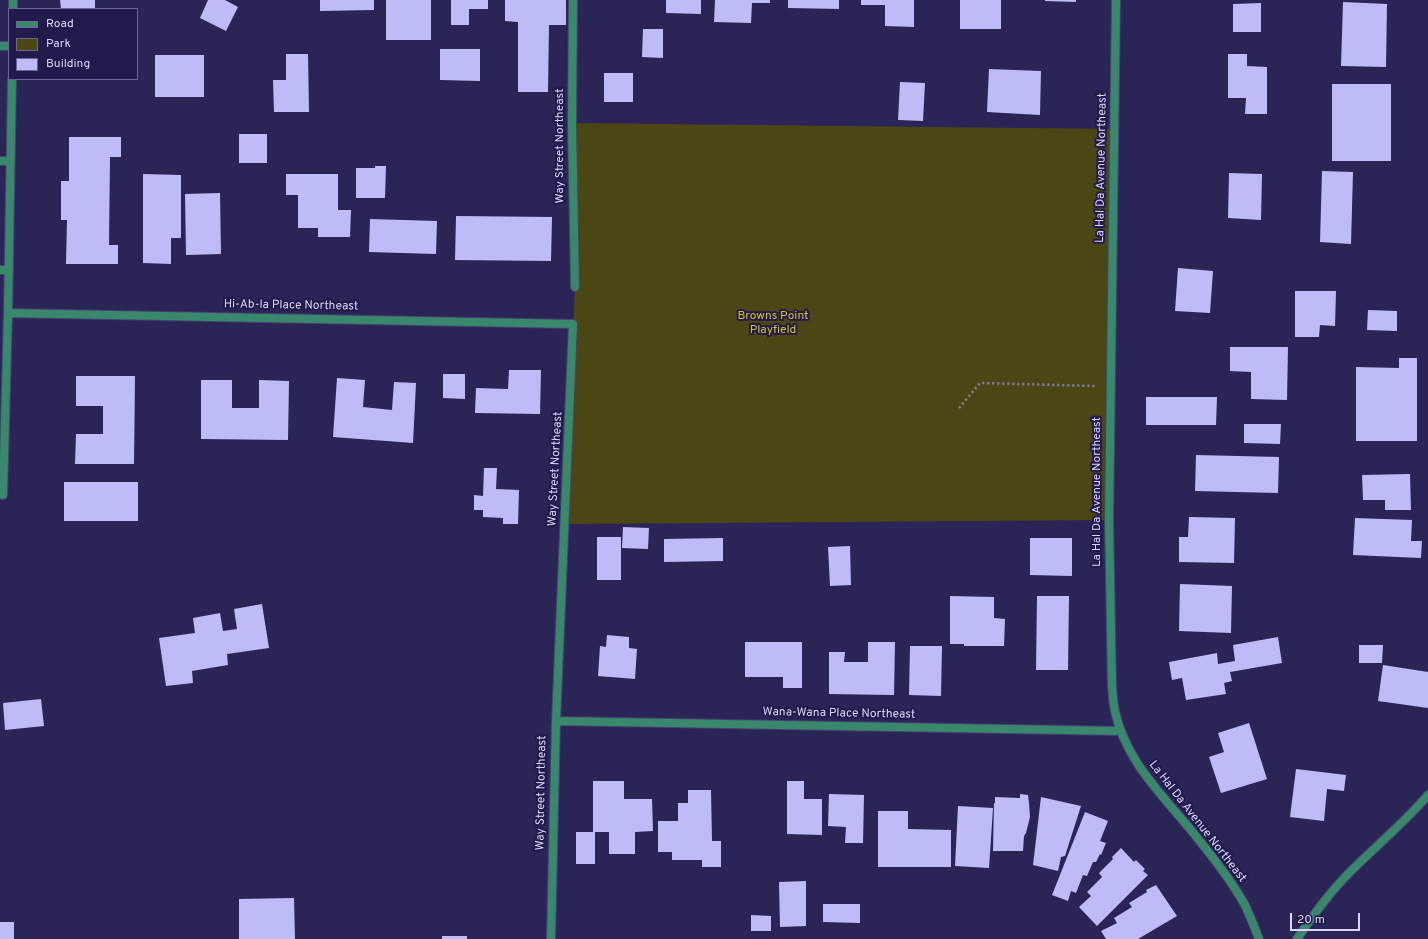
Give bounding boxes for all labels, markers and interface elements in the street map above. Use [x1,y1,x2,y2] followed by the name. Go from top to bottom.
[8,8,138,80] legend
[46,16,74,32] text: Road
[46,36,71,52] text: Park
[46,56,90,72] text: Building
[554,88,568,204] street label: Way Street Northeast
[1093,93,1111,243] street label: La Hal Da Avenue Northeast
[224,298,358,314] street label: Hi-Ab-la Place Northeast
[737,310,809,338] park label: Browns Point Playfield
[546,411,566,527] street label: Way Street Northeast
[1091,417,1105,567] street label: La Hal Da Avenue Northeast
[763,705,915,723] street label: Wana-Wana Place Northeast
[534,735,550,851] street label: Way Street Northeast
[1145,758,1249,886] street label: La Hal Da Avenue Northeast
[1292,905,1362,931] scale bar
[1297,912,1325,928] text: 20 m

